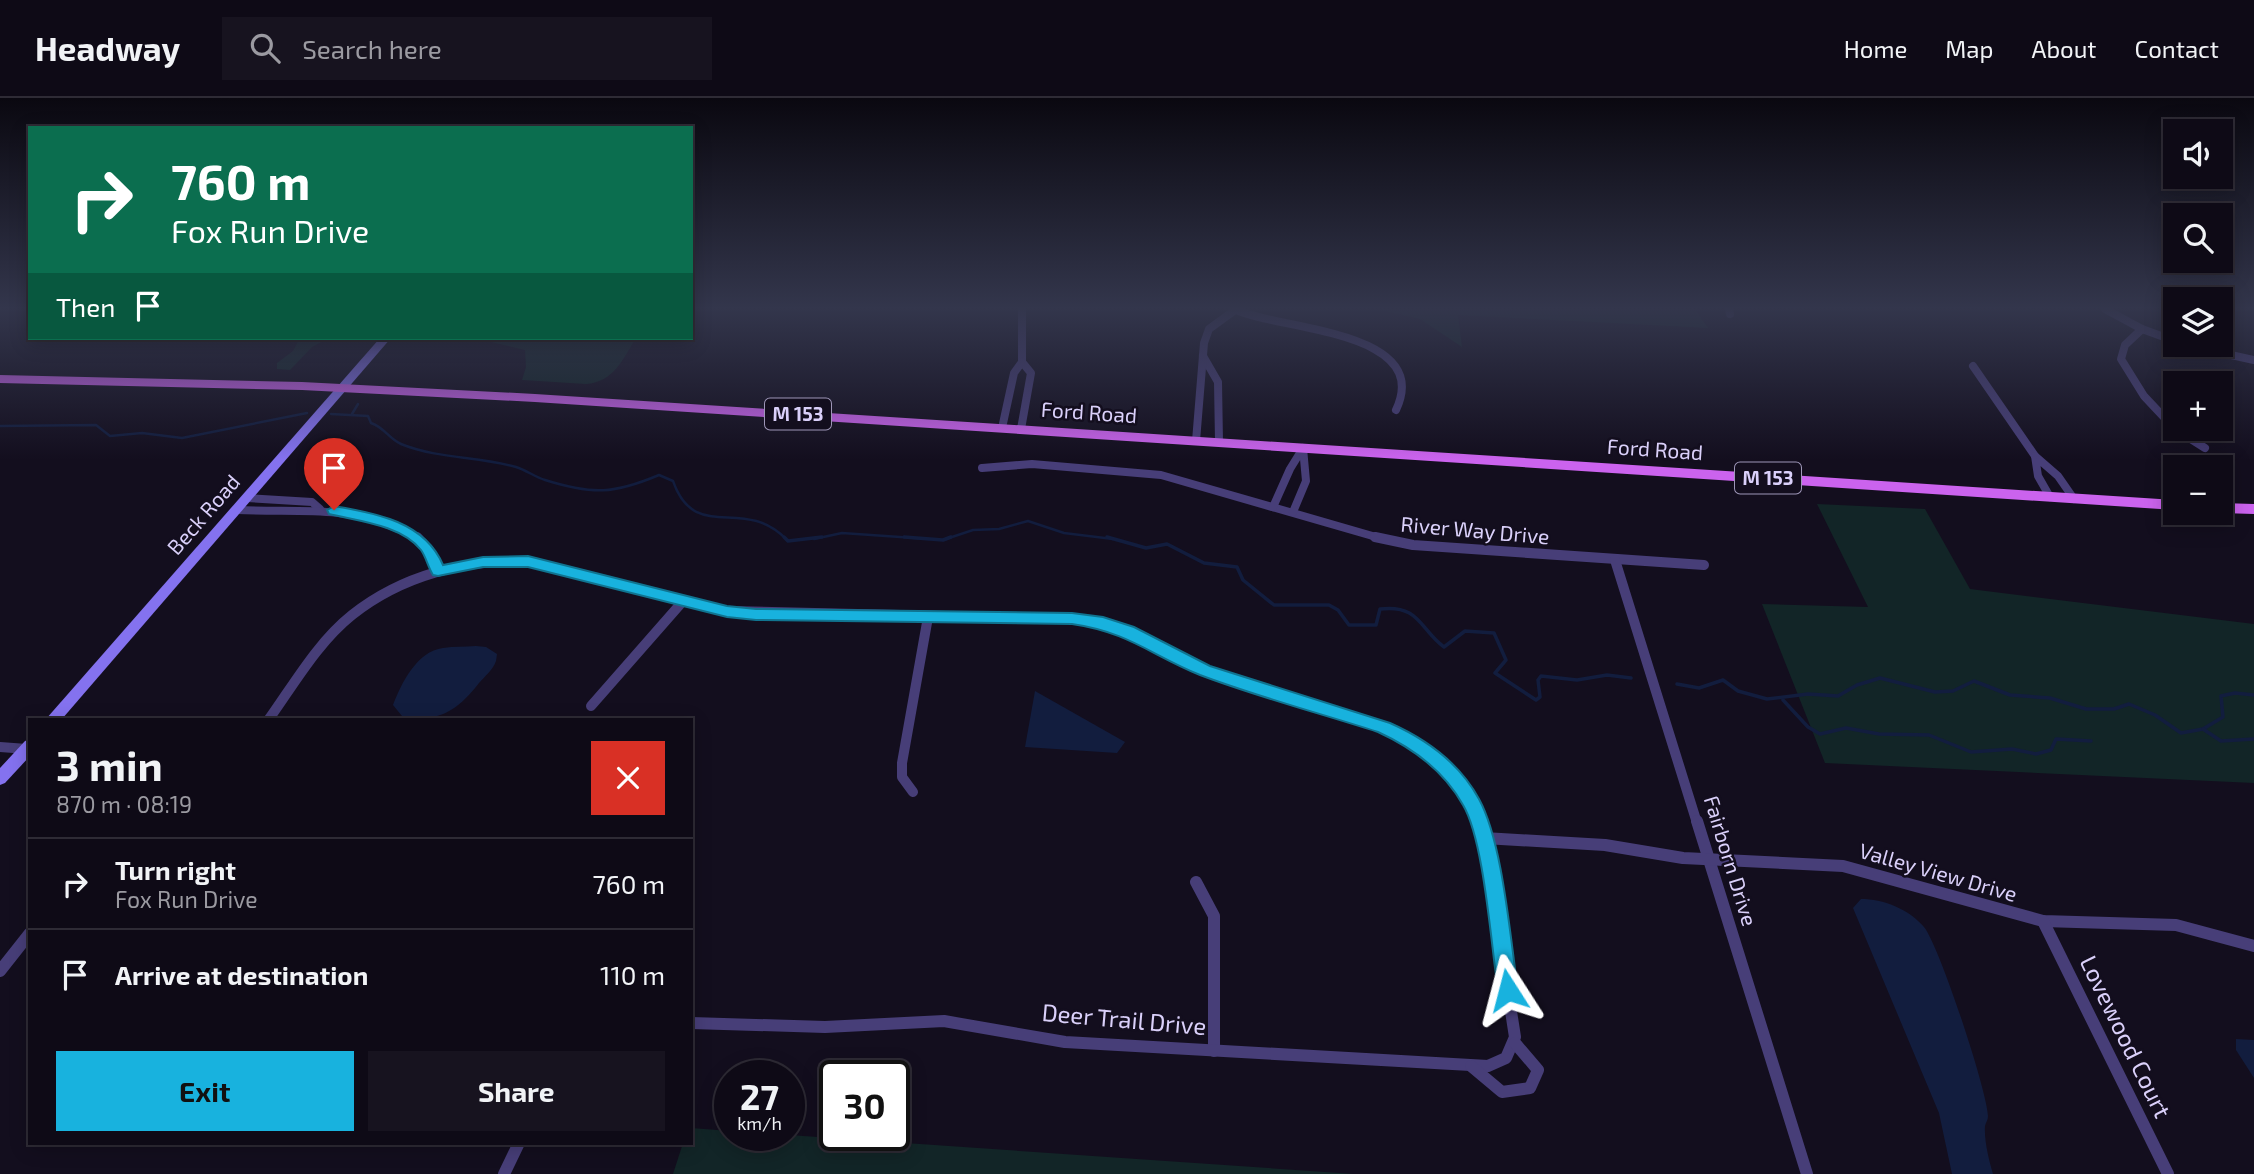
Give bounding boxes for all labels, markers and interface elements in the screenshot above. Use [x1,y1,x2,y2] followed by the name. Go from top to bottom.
[222,17,712,80] search box
[35,28,180,68] text: Headway
[246,29,284,67] icon: search
[302,33,442,64] text: Search here
[1844,34,1907,63] text: Home
[1945,34,1993,63] text: Map
[2031,34,2097,63] text: About
[2135,34,2219,63] text: Contact
[2163,119,2233,525] map controls
[2163,119,2233,189] button: sound
[171,151,310,210] text: 760 m
[56,154,147,245] icon: right
[2163,203,2233,273] button: search
[171,211,369,249] text: Fox Run Drive
[129,287,167,325] icon: arrive
[2163,287,2233,357] button: layers
[56,291,115,322] text: Then
[2163,371,2233,441] button: +
[1040,396,1138,427] street label: Ford Road
[765,398,831,430] road number: M 153
[1606,433,1704,464] street label: Ford Road
[304,438,364,510] pin
[315,449,353,487] icon: arrive
[2163,455,2233,525] button: −
[1735,462,1801,494] road number: M 153
[161,469,244,559] street label: Beck Road
[1400,511,1551,548] street label: River Way Drive
[56,739,163,789] text: 3 min
[591,741,665,815] button: close
[56,790,192,818] text: 870 m · 08:19
[1700,792,1763,929] street label: Fairborn Drive
[1857,837,2020,906] street label: Valley View Drive
[115,854,236,885] text: Turn right
[56,865,94,903] icon: right
[593,868,665,899] text: 760 m
[115,885,258,913] text: Fox Run Drive
[2075,950,2178,1122] street label: Lovewood Court
[1471,953,1545,1027] position arrow
[56,956,94,994] icon: arrive
[115,959,368,990] text: Arrive at destination
[600,959,665,990] text: 110 m
[1041,997,1208,1040] street label: Deer Trail Drive
[56,1051,354,1131] button: Exit
[368,1051,665,1131] button: Share
[819,1060,910,1151] speed limit sign: 30
[740,1075,779,1117] text: 27
[737,1112,782,1134] text: km/h

